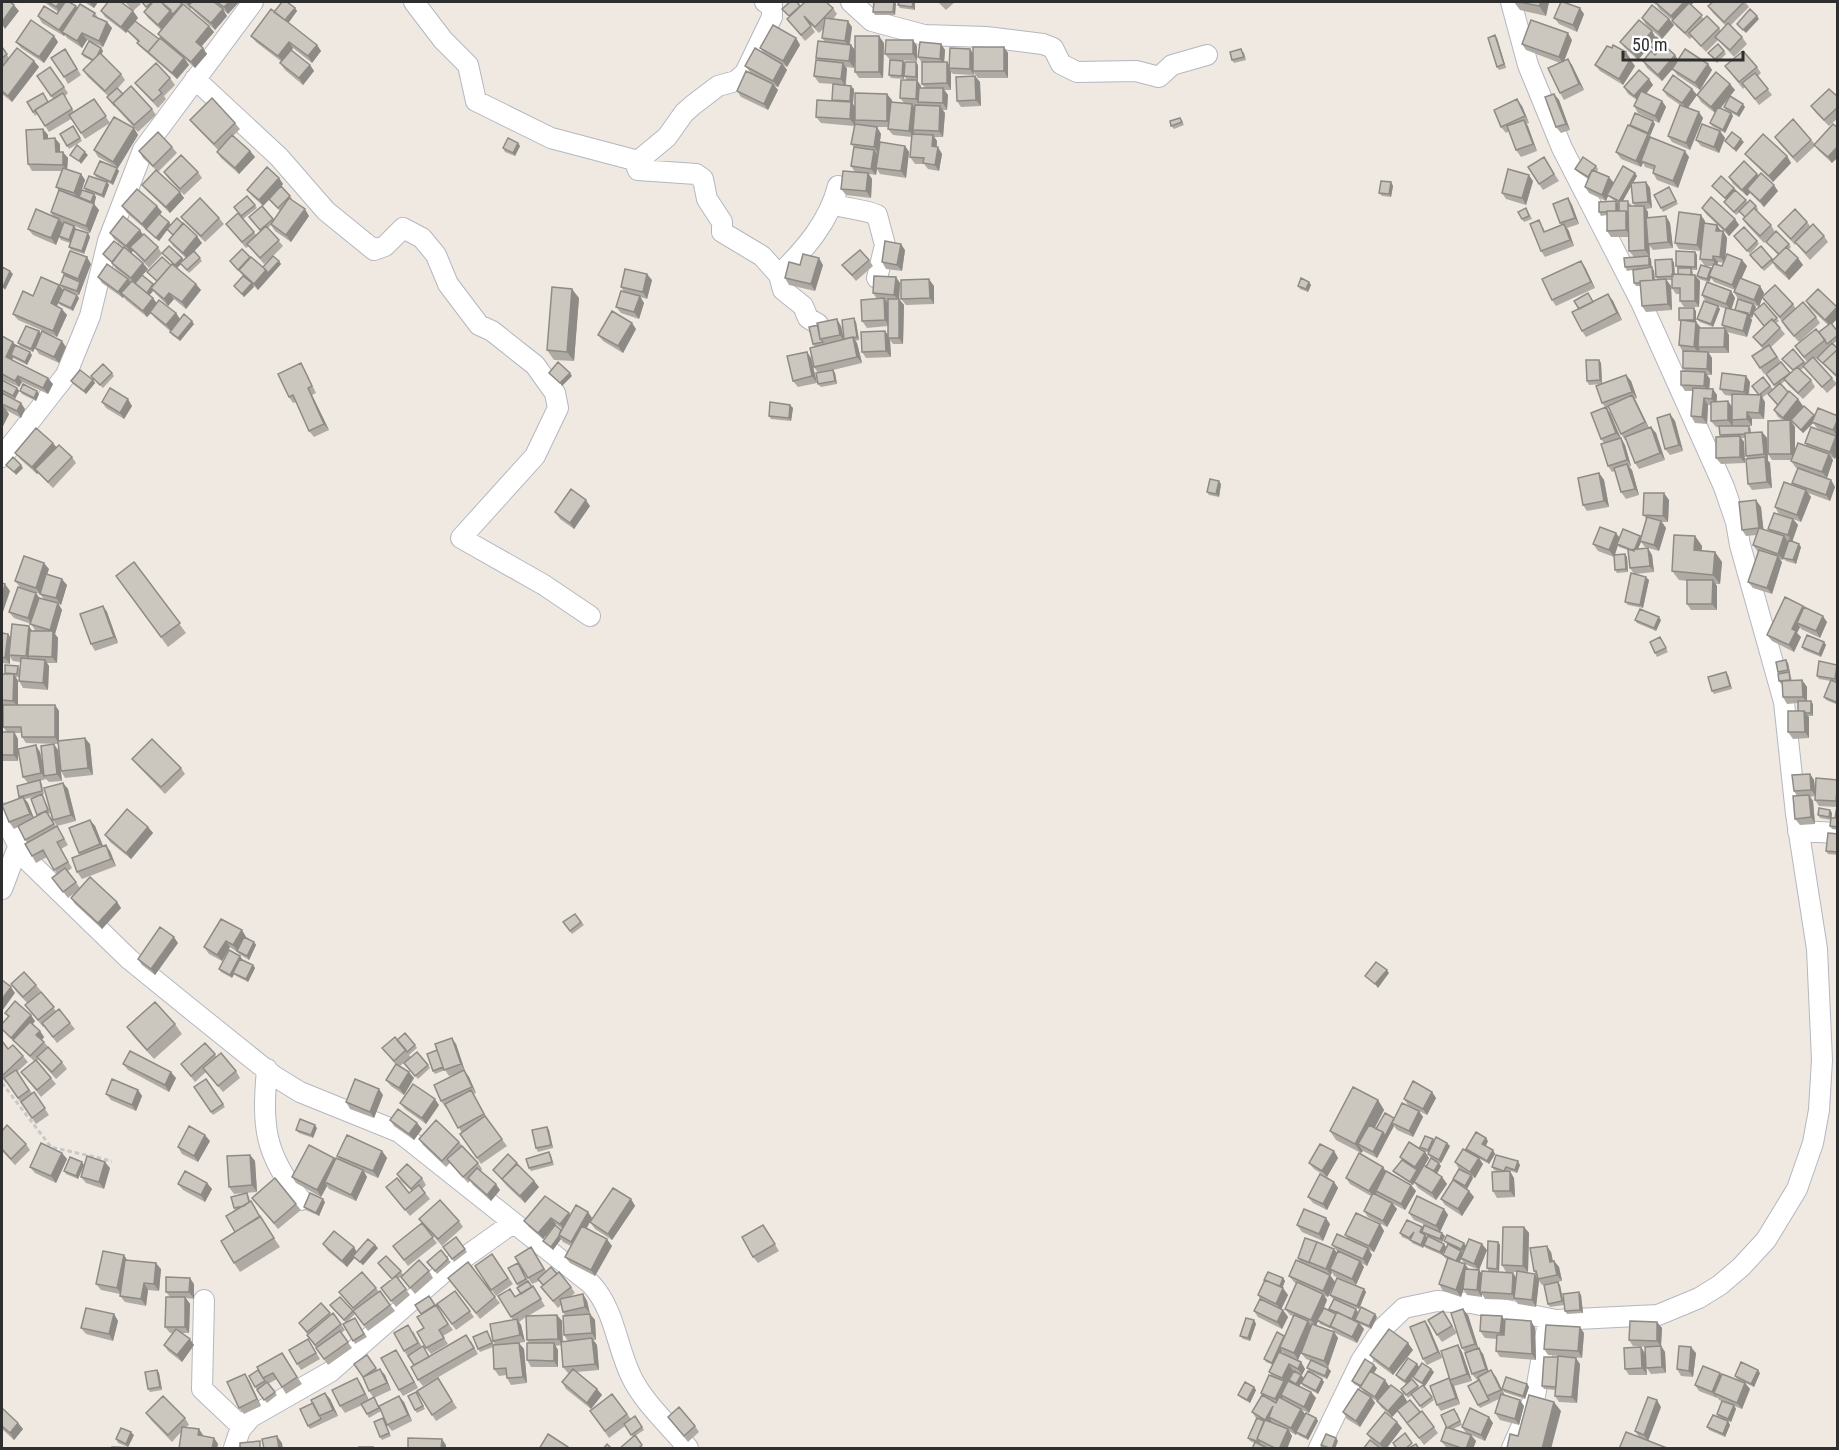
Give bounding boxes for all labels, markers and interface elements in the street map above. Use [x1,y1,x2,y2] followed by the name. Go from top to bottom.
[1623,24,1743,62] scale bar
[1632,34,1667,55] text: 50 m

